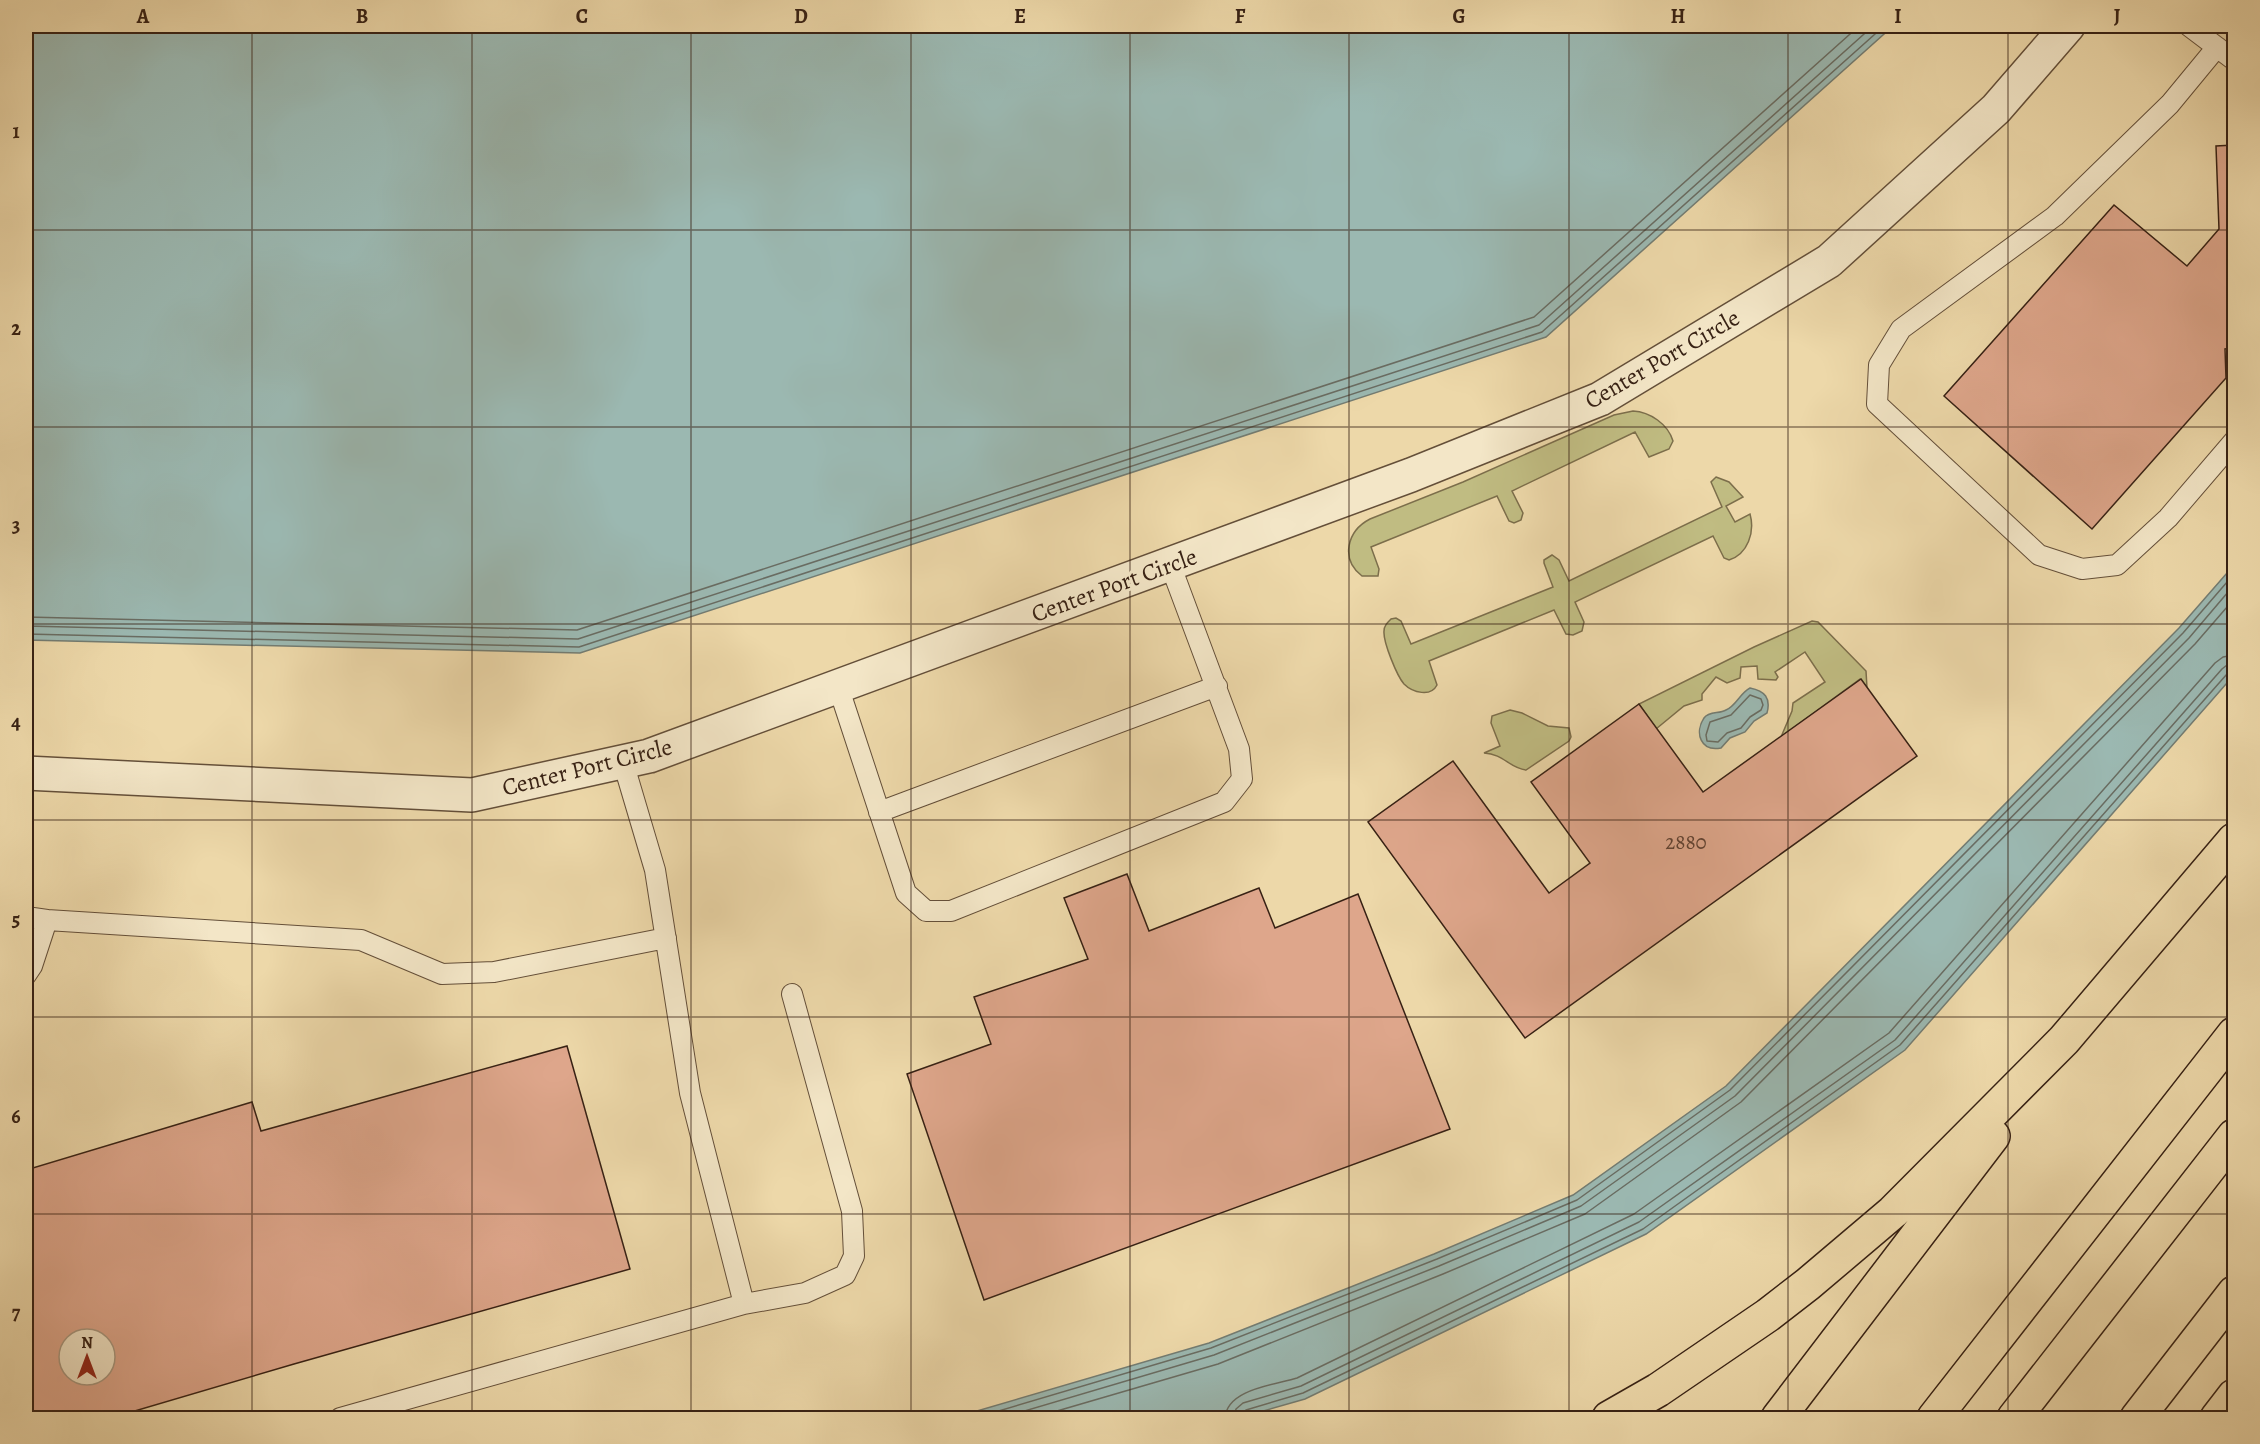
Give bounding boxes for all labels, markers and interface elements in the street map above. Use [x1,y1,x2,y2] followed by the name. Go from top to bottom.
[136,3,150,30] text: A
[356,3,368,30] text: B
[576,3,588,30] text: C
[794,3,808,30] text: D
[1014,3,1026,30] text: E
[1235,3,1246,30] text: F
[1452,3,1466,30] text: G
[1671,3,1686,30] text: H
[1894,3,1902,30] text: I
[2114,3,2121,30] text: J
[12,118,20,145] text: 1
[1579,302,1745,416] street label: Center Port Circle
[11,315,21,342] text: 2
[12,512,20,539] text: 3
[1027,540,1201,630] street label: Center Port Circle
[11,709,21,736] text: 4
[499,730,675,804] street label: Center Port Circle
[1665,828,1707,856] house number: 2880
[12,906,20,933] text: 5
[11,1103,21,1130] text: 6
[12,1299,21,1326] text: 7
[57,1327,117,1387] north arrow
[81,1332,93,1354] text: N

